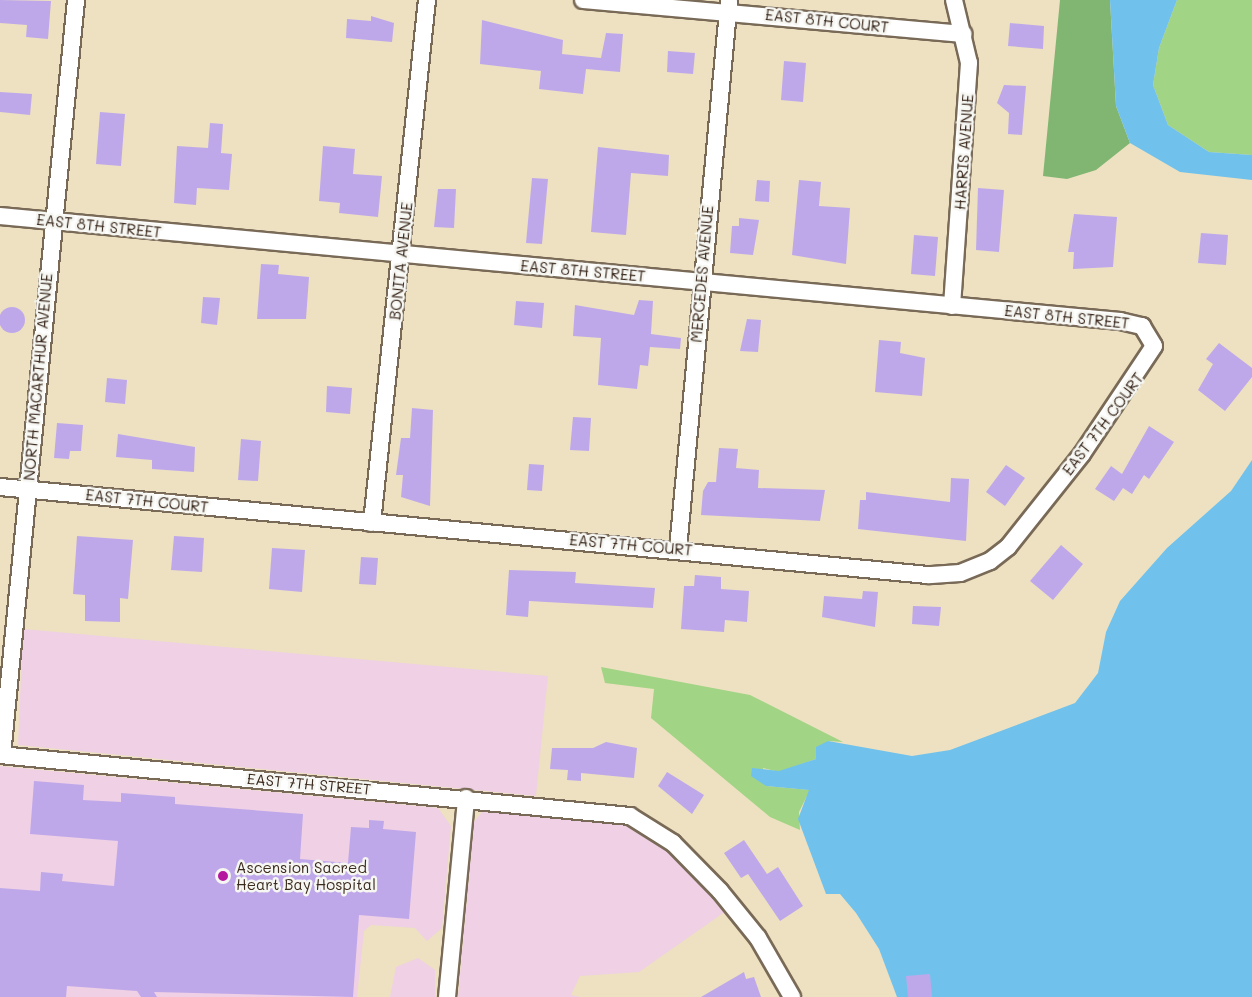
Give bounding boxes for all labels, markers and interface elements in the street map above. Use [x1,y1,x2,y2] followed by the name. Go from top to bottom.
[764,6,890,36] street label: EAST 8TH COURT
[951,93,977,211] street label: HARRIS AVENUE
[386,201,416,321] street label: BONITA AVENUE
[687,205,717,343] street label: MERCEDES AVENUE
[36,210,162,242] street label: EAST 8TH STREET
[520,257,646,285] street label: EAST 8TH STREET
[20,273,56,481] street label: NORTH MACARTHUR AVENUE
[1004,301,1130,333] street label: EAST 8TH STREET
[1059,369,1147,479] street label: EAST 7TH COURT
[85,486,209,516] street label: EAST 7TH COURT
[569,531,693,559] street label: EAST 7TH COURT
[246,770,372,798] street label: EAST 7TH STREET
[236,858,376,893] place label: Ascension Sacred Heart Bay Hospital
[214,867,232,885] marker: Ascension Sacred Heart Bay Hospital

